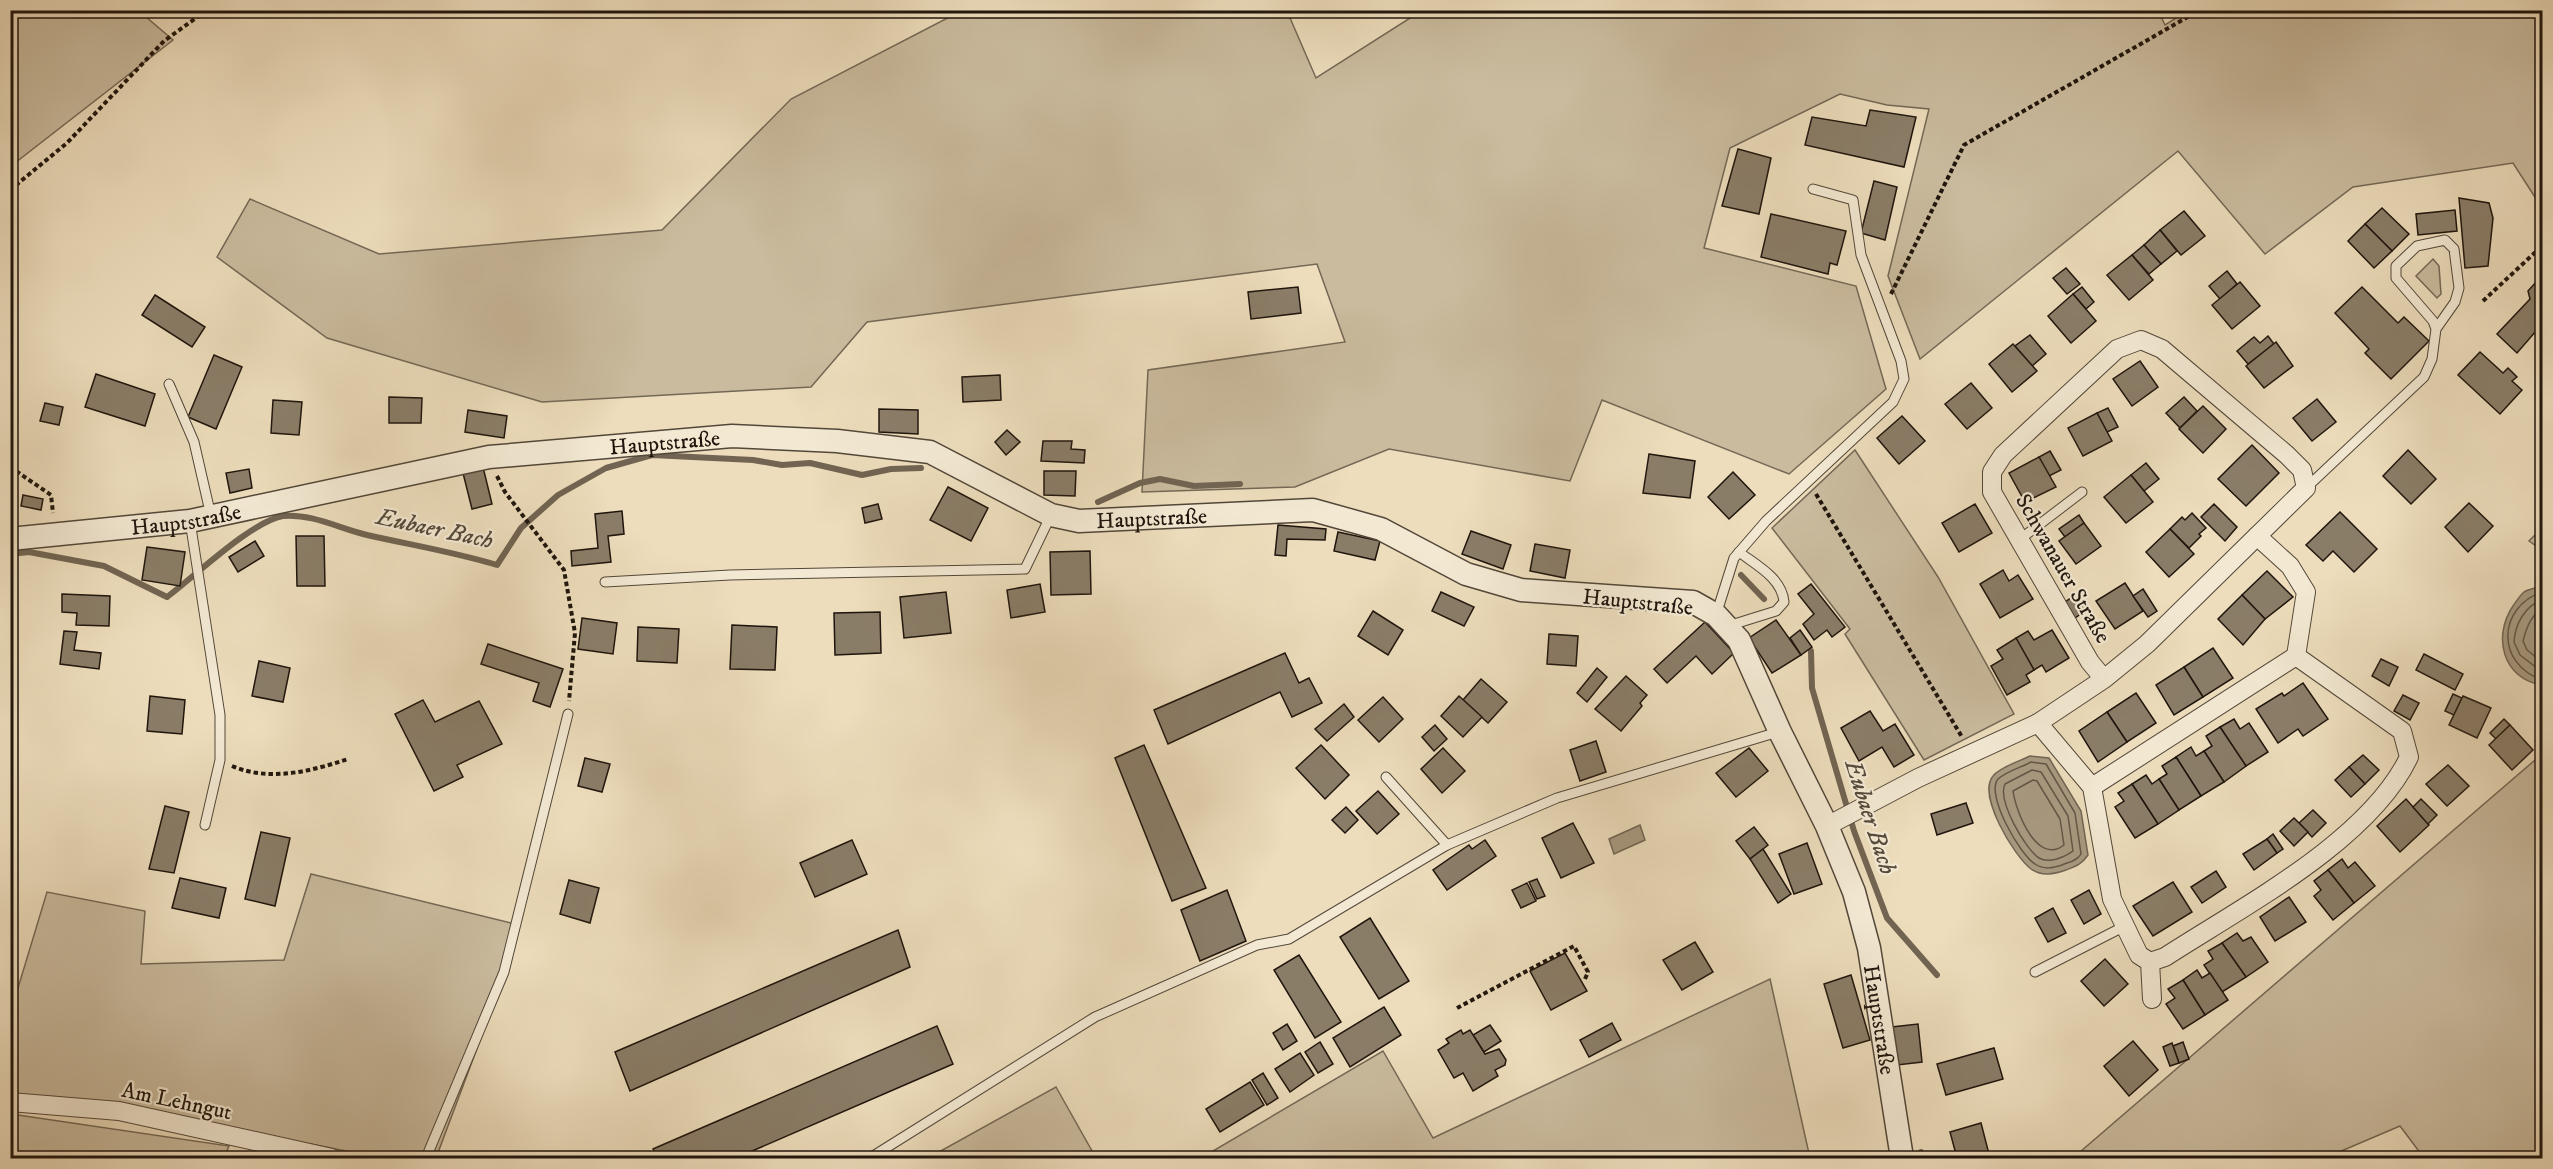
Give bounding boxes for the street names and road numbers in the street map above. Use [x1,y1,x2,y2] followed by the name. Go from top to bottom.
[608,425,721,462] street label: Hauptstraße
[2009,489,2116,648] street label: Schwanauer Straße
[130,498,244,542] street label: Hauptstraße
[1096,503,1208,535] street label: Hauptstraße
[1581,583,1694,622] street label: Hauptstraße
[1857,963,1901,1077] street label: Hauptstraße
[119,1077,234,1126] street label: Am Lehngut

